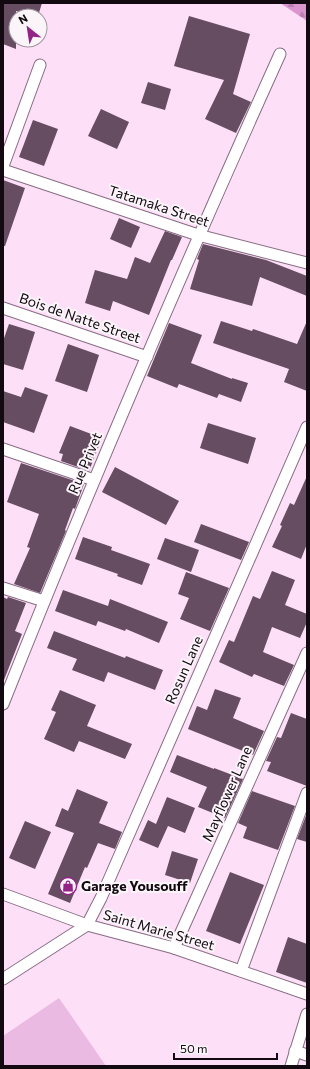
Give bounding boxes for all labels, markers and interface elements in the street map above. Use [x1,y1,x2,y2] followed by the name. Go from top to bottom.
[8,8,48,48] north arrow
[16,11,30,27] text: N
[107,181,212,230] street label: Tatamaka Street
[17,289,143,346] street label: Bois de Natte Street
[64,429,105,496] street label: Rue Privet
[161,633,206,707] street label: Rosun Lane
[198,744,255,844] street label: Mayflower Lane
[58,876,78,896] shop icon: Garage Yousouff
[81,877,189,894] place label: Garage Yousouff
[102,905,217,954] street label: Saint Marie Street
[174,1035,277,1061] scale bar
[180,1041,208,1055] text: 50 m

